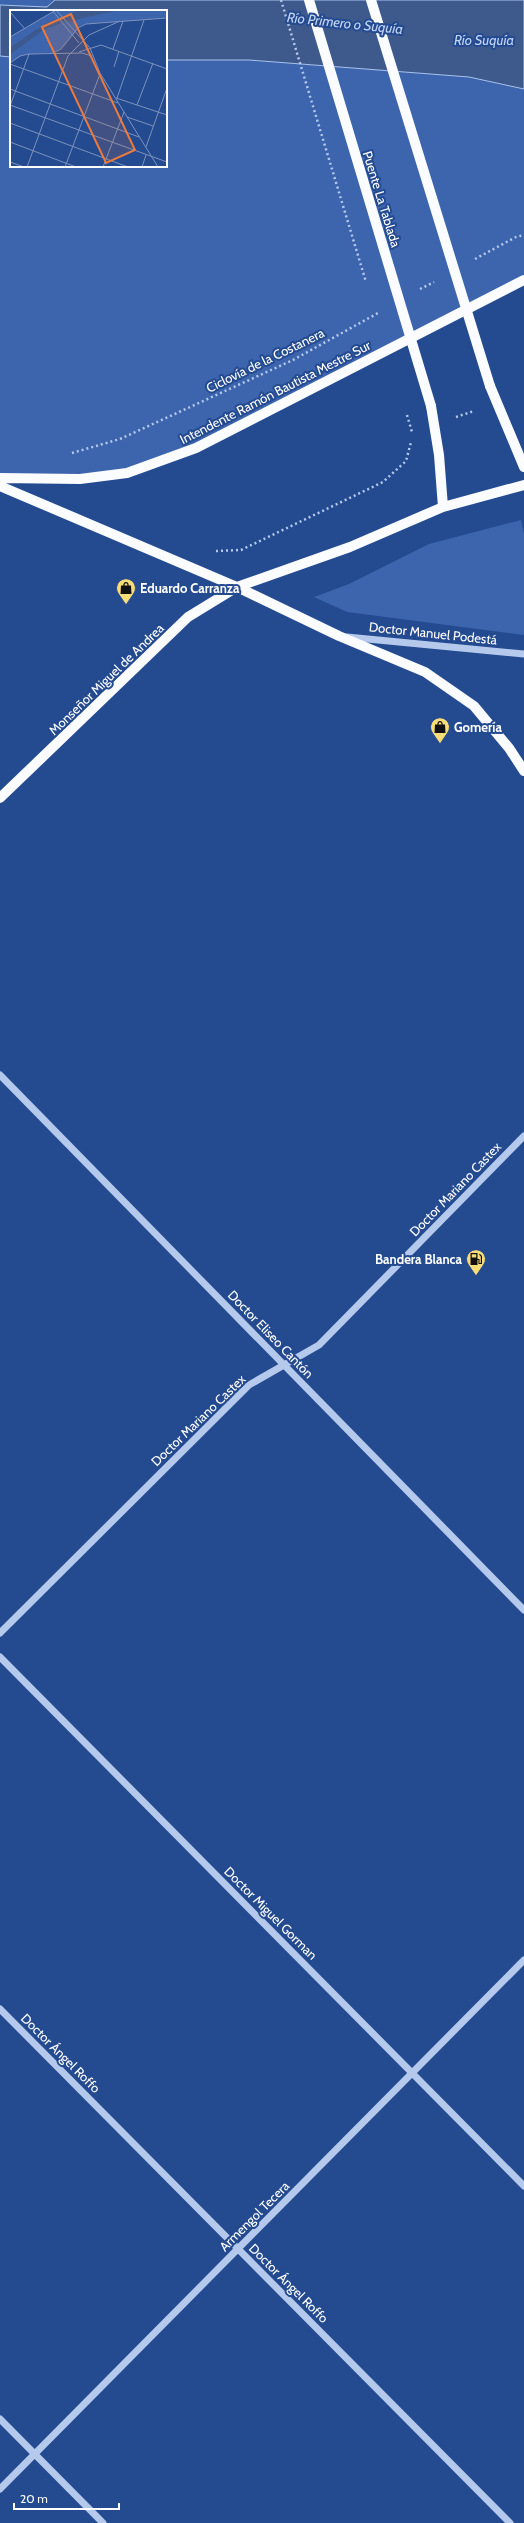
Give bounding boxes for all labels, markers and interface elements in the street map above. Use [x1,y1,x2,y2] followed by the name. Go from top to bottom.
[286,8,404,38] water label: Río Primero o Suquía
[10,10,167,167] inset map
[454,31,514,49] water label: Río Suquía
[360,149,404,250] street label: Puente La Tablada
[203,324,327,396] street label: Ciclovía de la Costanera
[177,336,374,447] street label: Intendente Ramón Bautista Mestre Sur
[115,577,137,605] shop icon: Eduardo Carranza
[140,580,240,596] place label: Eduardo Carranza
[368,618,499,648] street label: Doctor Manuel Podestá
[45,619,167,738] street label: Monseñor Miguel de Andrea
[429,716,451,744] shop icon: Gomería
[454,719,502,735] place label: Gomería
[406,1138,505,1239] street label: Doctor Mariano Castex
[465,1248,487,1276] fuel station icon: Bandera Blanca
[375,1251,463,1267] place label: Bandera Blanca
[225,1287,317,1381] street label: Doctor Eliseo Cantón
[148,1370,249,1469] street label: Doctor Mariano Castex
[221,1863,321,1963] street label: Doctor Miguel Gorman
[18,2009,105,2096] street label: Doctor Ángel Roffo
[216,2177,293,2254] street label: Armengol Tecera
[246,2239,333,2326] street label: Doctor Ángel Roffo
[14,2485,119,2511] scale bar
[20,2491,48,2506] text: 20 m

